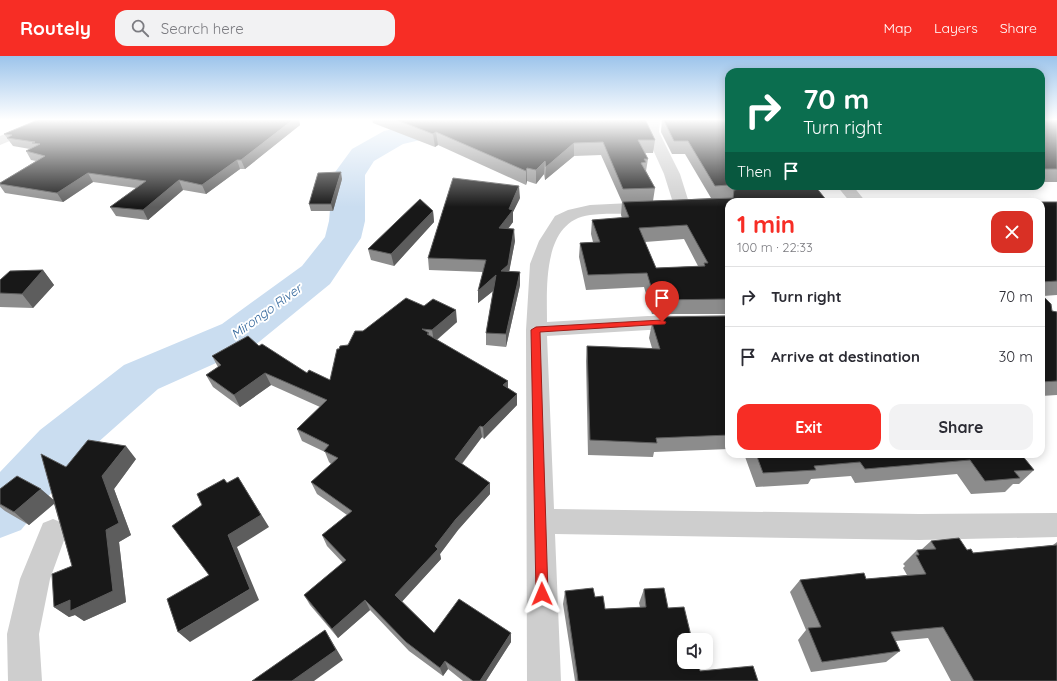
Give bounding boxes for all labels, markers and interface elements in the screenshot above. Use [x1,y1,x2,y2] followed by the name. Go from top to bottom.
[115,10,395,46] search box
[20,16,91,40] text: Routely
[129,17,151,39] icon: search
[161,19,244,38] text: Search here
[883,19,912,37] text: Map
[934,19,978,37] text: Layers
[1000,19,1037,37] text: Share
[803,81,869,116] text: 70 m
[737,84,789,136] icon: right
[803,116,883,139] text: Turn right
[780,160,802,182] icon: arrive
[737,162,772,181] text: Then
[737,209,795,239] text: 1 min
[991,211,1033,253] button: close
[737,239,813,255] text: 100 m · 22:33
[228,279,306,342] water label: Mirongo River
[645,281,679,322] pin
[737,286,759,308] icon: right
[651,287,673,309] icon: arrive
[771,287,842,306] text: Turn right
[999,287,1033,306] text: 70 m
[737,346,759,368] icon: arrive
[771,347,920,366] text: Arrive at destination
[998,347,1033,366] text: 30 m
[737,404,881,450] button: Exit
[889,404,1033,450] button: Share
[521,573,563,615] position arrow
[677,633,713,669] map controls
[677,633,713,669] button: sound

